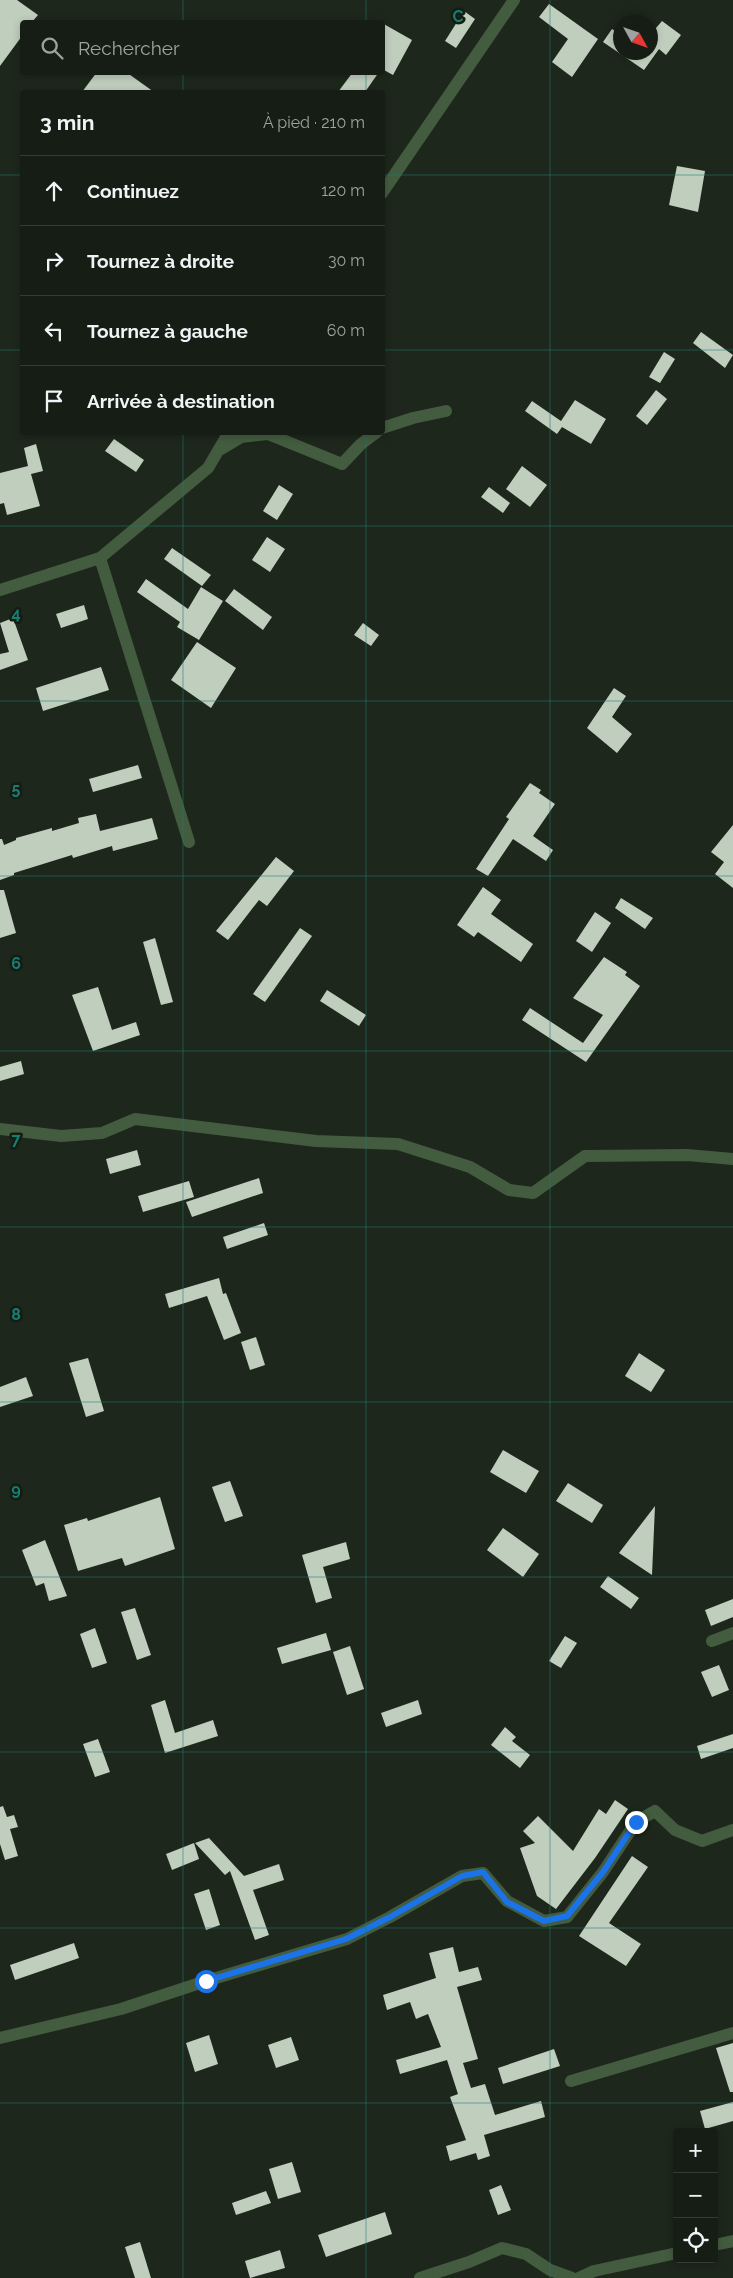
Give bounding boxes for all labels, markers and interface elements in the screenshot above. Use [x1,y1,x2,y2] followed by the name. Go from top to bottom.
[453,7,464,26] text: C
[613,15,658,60] north arrow
[20,20,385,75] search box
[38,34,66,62] icon: search
[78,37,180,59] text: Rechercher
[40,110,94,135] text: 3 min
[263,113,365,132] text: À pied · 210 m
[40,177,68,205] icon: ahead
[87,180,179,202] text: Continuez
[321,181,365,200] text: 120 m
[40,247,68,275] icon: right
[87,250,234,272] text: Tournez à droite
[328,251,365,270] text: 30 m
[40,317,68,345] icon: left
[87,320,248,342] text: Tournez à gauche
[327,321,365,340] text: 60 m
[40,387,68,415] icon: arrive
[87,390,275,412] text: Arrivée à destination
[11,604,21,623] text: 4
[12,779,21,798] text: 5
[11,954,21,973] text: 6
[12,1130,21,1149] text: 7
[11,1305,21,1324] text: 8
[11,1480,21,1499] text: 9
[625,1811,648,1834] route end
[195,1970,218,1993] route start
[673,2128,718,2263] map controls
[673,2128,718,2173] button: +
[673,2173,718,2218] button: −
[673,2218,718,2263] button: locate

